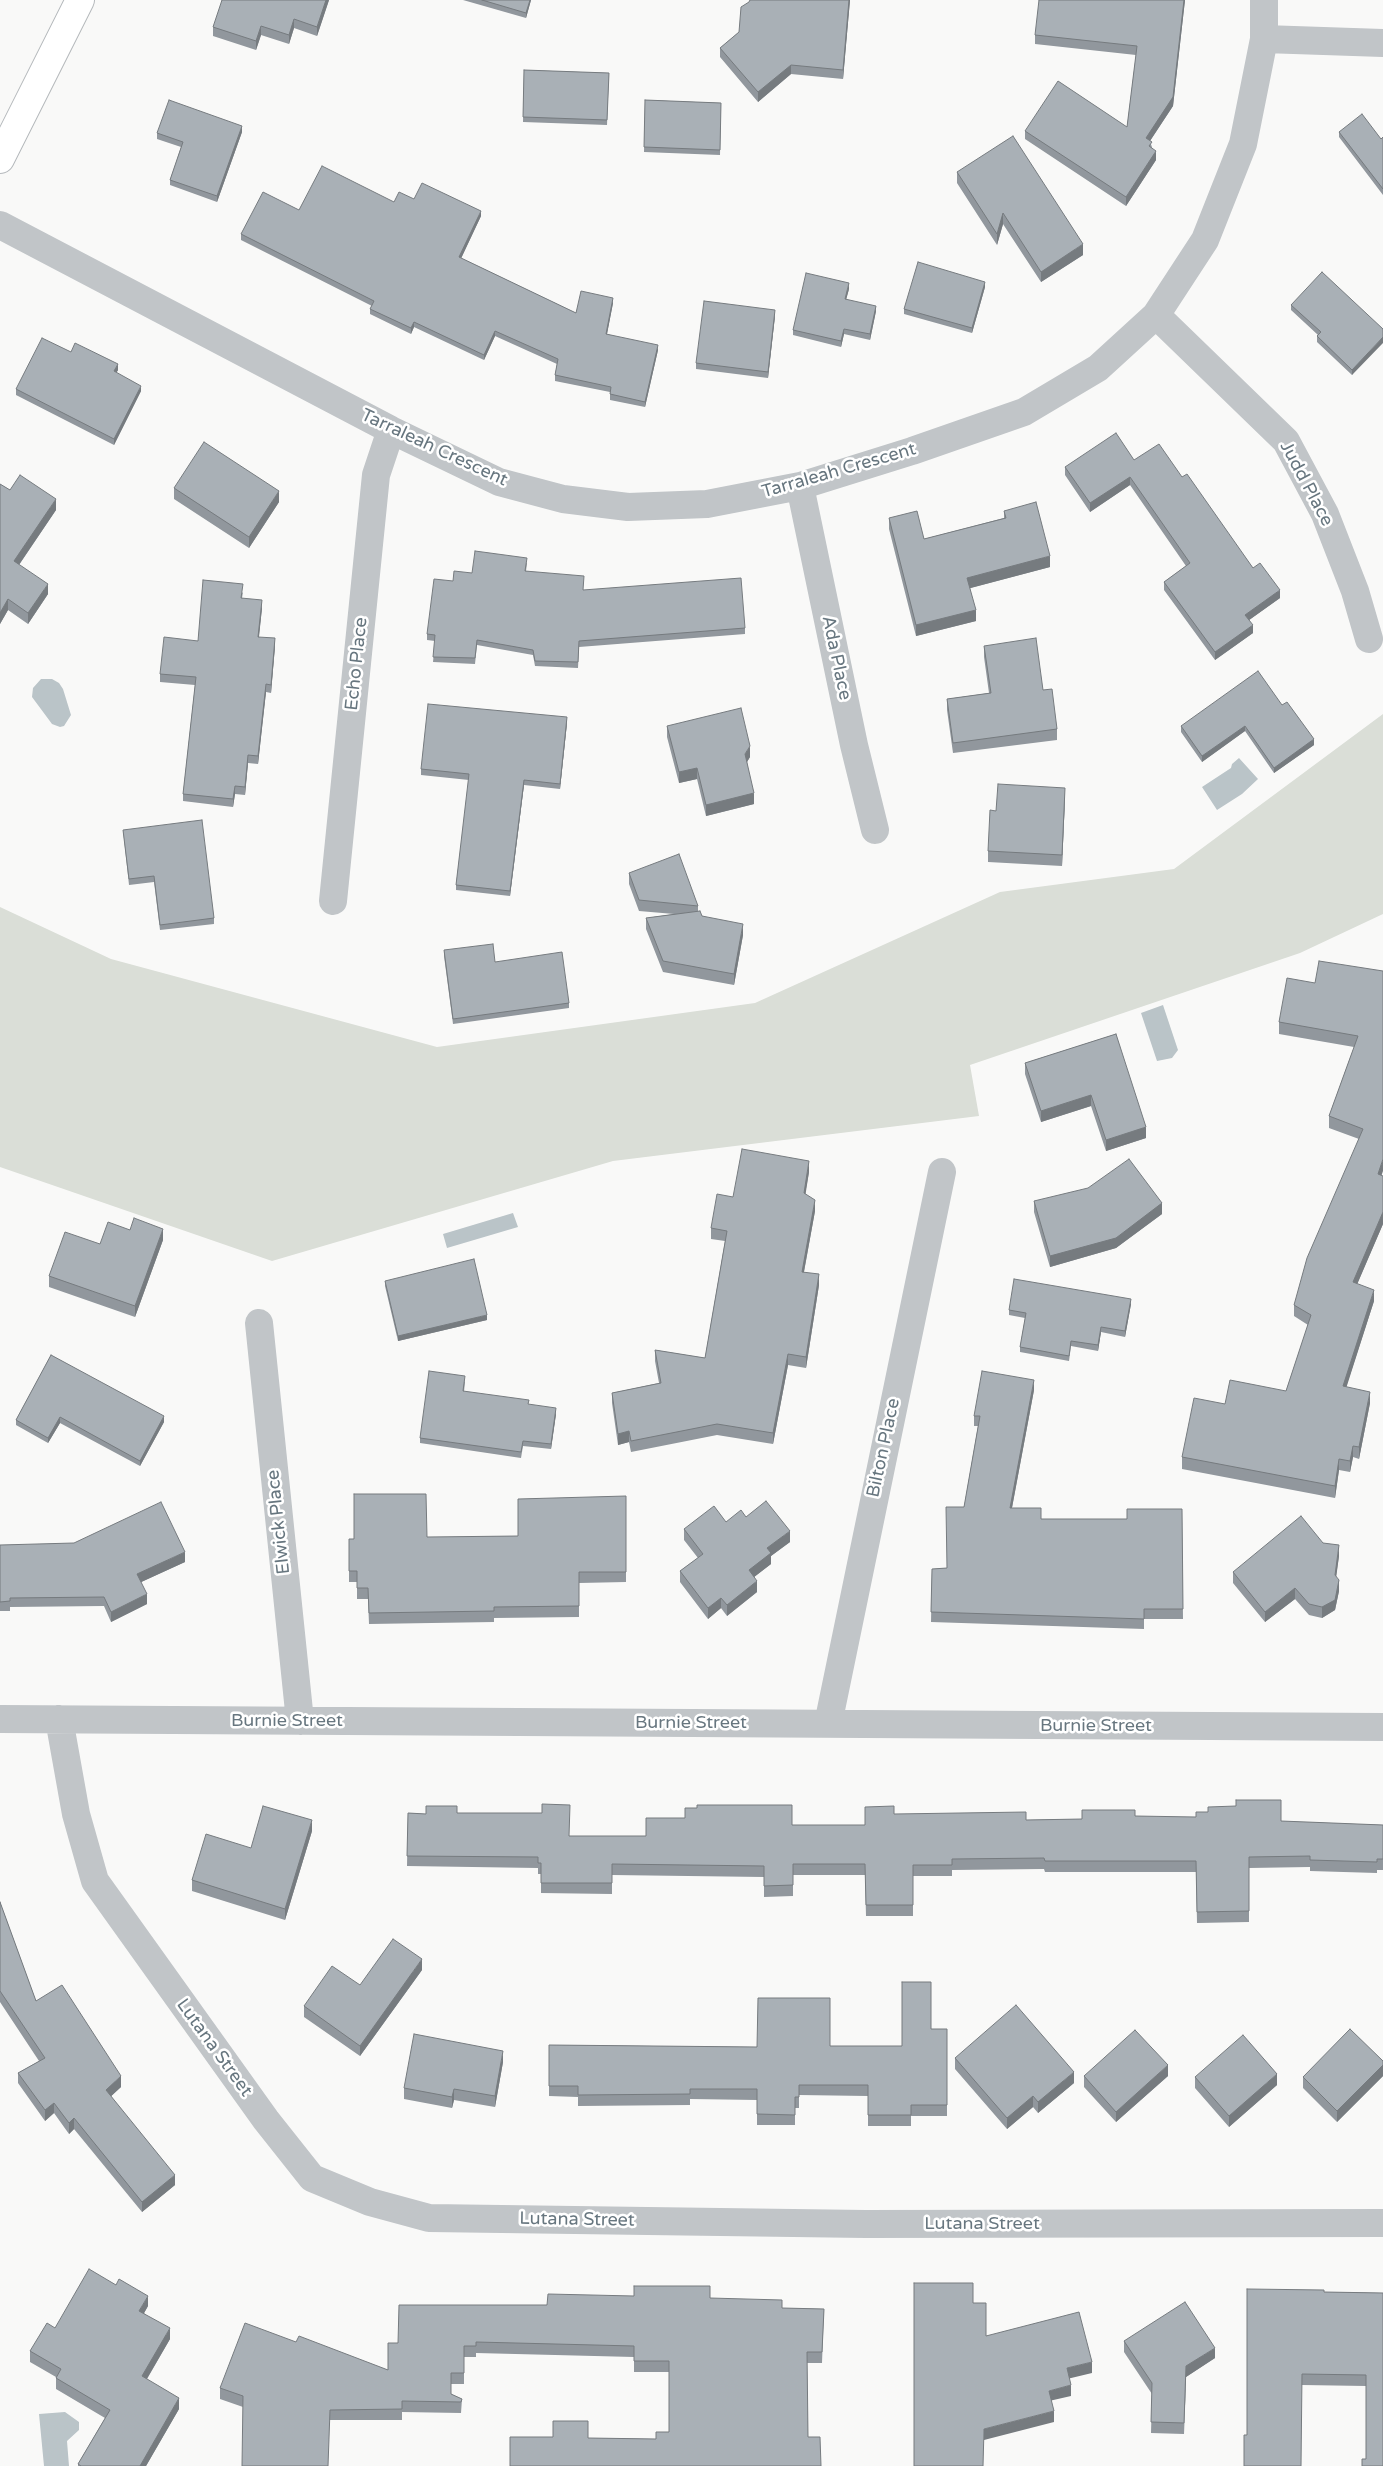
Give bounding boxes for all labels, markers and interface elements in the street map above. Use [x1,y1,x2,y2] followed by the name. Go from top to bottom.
[357,405,511,491] street label: Tarraleah Crescent
[1275,438,1337,530] street label: Judd Place
[760,439,918,503] street label: Tarraleah Crescent
[817,614,855,702] street label: Ada Place
[341,616,373,712] street label: Echo Place
[863,1396,905,1500] street label: Bilton Place
[263,1469,295,1575] street label: Elwick Place
[231,1710,343,1732] street label: Burnie Street
[635,1712,747,1734] street label: Burnie Street
[1040,1715,1152,1737] street label: Burnie Street
[171,1995,257,2101] street label: Lutana Street
[519,2208,635,2232] street label: Lutana Street
[924,2213,1040,2235] street label: Lutana Street

